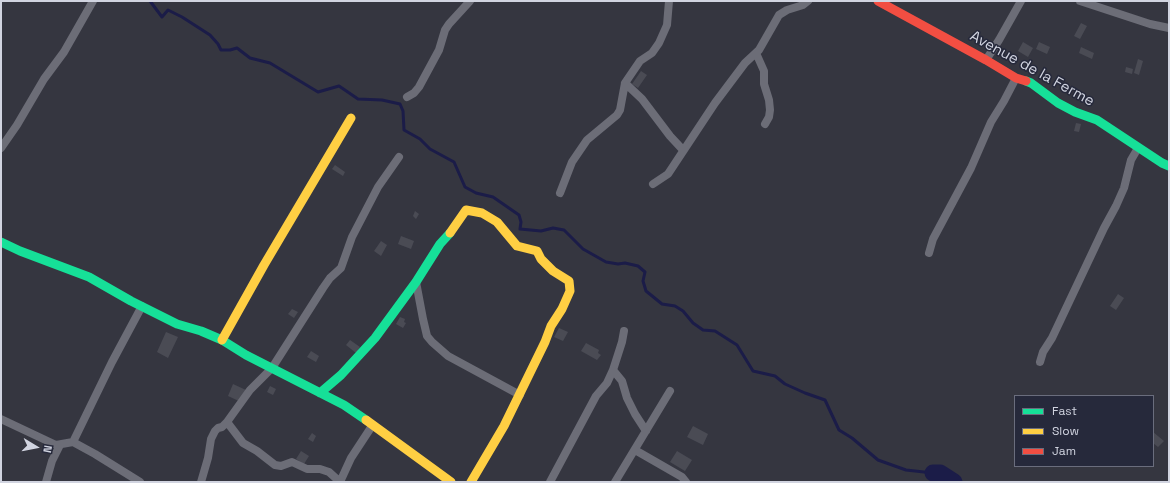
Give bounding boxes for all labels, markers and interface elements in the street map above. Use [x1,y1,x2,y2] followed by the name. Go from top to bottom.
[967,27,1097,111] street label: Avenue de la Ferme
[1014,395,1154,467] legend
[1052,403,1077,419] text: Fast
[1052,423,1079,439] text: Slow
[16,427,56,467] north arrow
[1052,443,1076,459] text: Jam
[40,444,55,454] text: N

